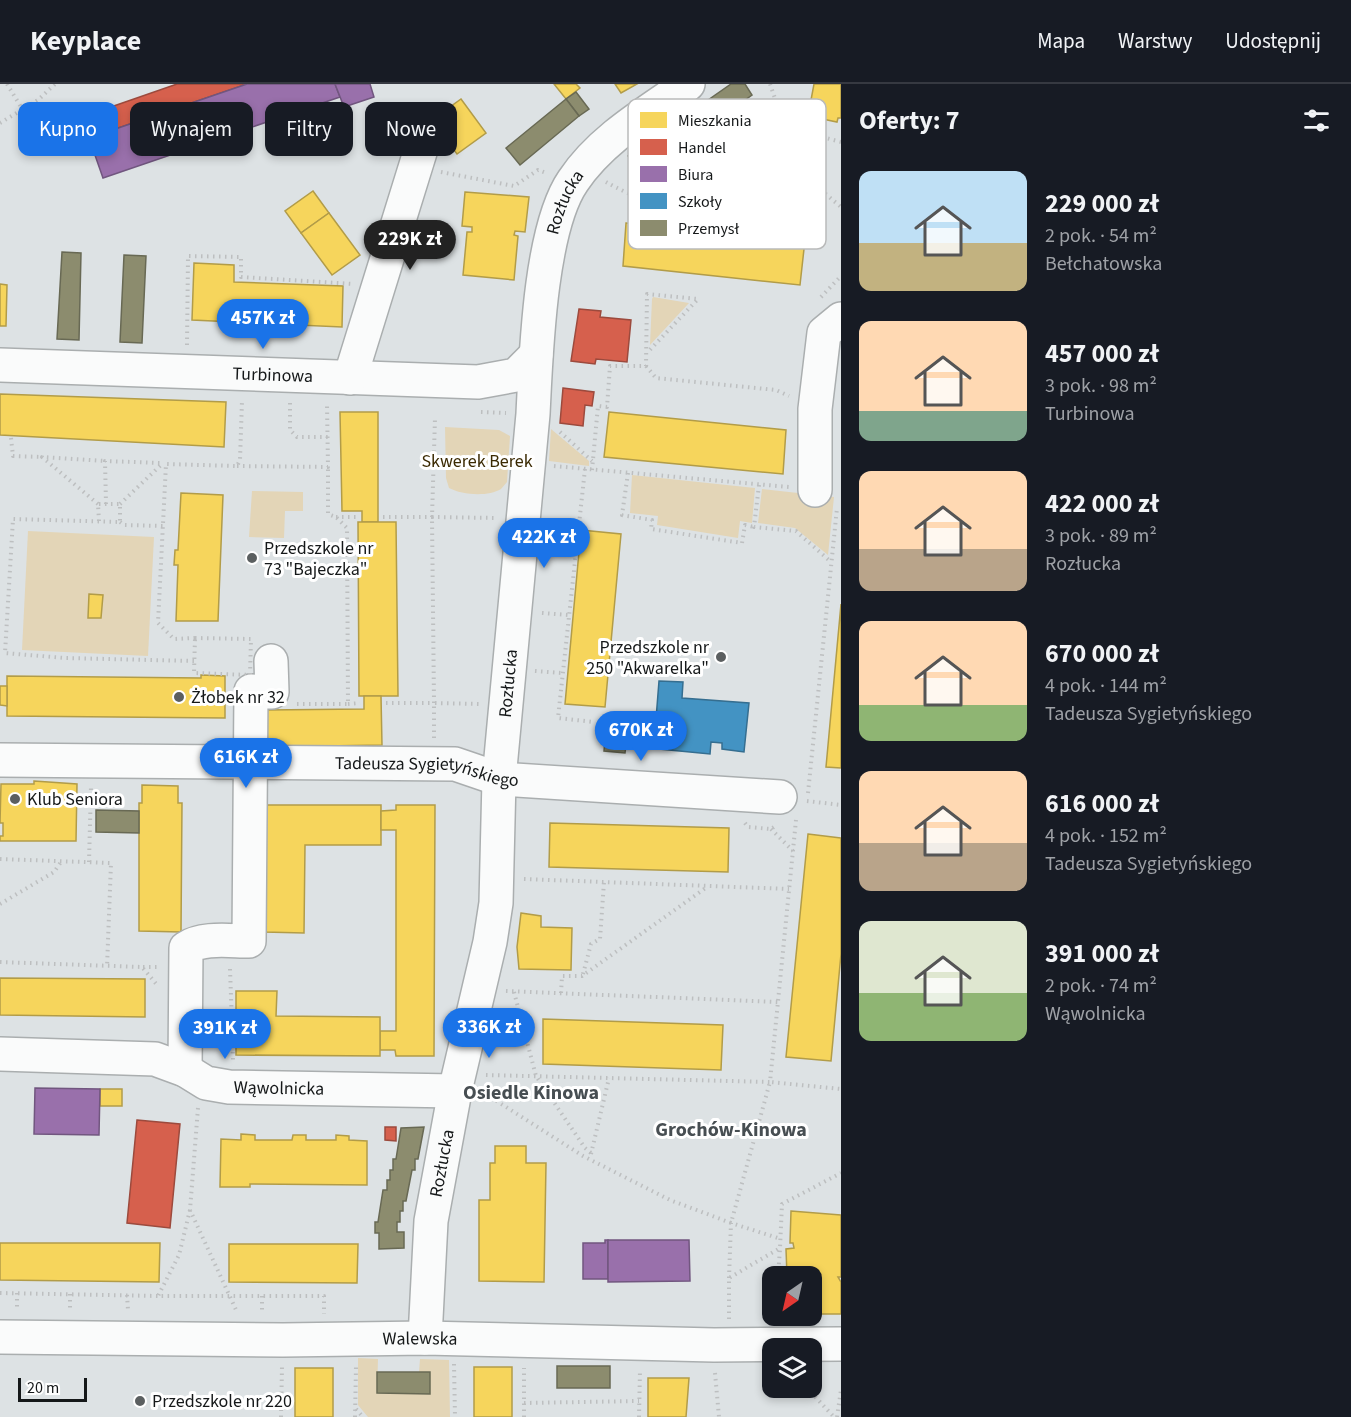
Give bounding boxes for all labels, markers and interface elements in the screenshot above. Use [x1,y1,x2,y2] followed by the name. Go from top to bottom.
[30,21,141,61] text: Keyplace
[1037,26,1085,56] text: Mapa
[1118,26,1192,56] text: Warstwy
[1225,26,1321,56] text: Udostępnij
[628,99,826,249] legend
[18,102,118,156] chip: Kupno
[130,102,253,156] chip: Wynajem
[265,102,353,156] chip: Filtry
[365,102,457,156] chip: Nowe
[859,102,959,139] text: Oferty: 7
[1300,104,1333,137] icon: filters
[678,110,752,132] text: Mieszkania
[678,137,726,159] text: Handel
[540,164,590,237] street label: Rozłucka
[678,164,713,186] text: Biura
[1045,185,1159,222] text: 229 000 zł
[678,191,722,213] text: Szkoły
[907,195,979,267] icon: home
[678,218,740,240] text: Przemysł
[355,220,465,271] pin: 229K zł
[1045,222,1157,250] text: 2 pok. · 54 m²
[378,225,442,253] text: 229K zł
[1045,250,1162,278] text: Bełchatowska
[208,299,318,350] pin: 457K zł
[231,304,295,332] text: 457K zł
[1045,335,1159,372] text: 457 000 zł
[907,345,979,417] icon: home
[232,361,314,389] street label: Turbinowa
[1045,372,1157,400] text: 3 pok. · 98 m²
[1045,400,1135,428] text: Turbinowa
[421,449,533,474] park label: Skwerek Berek
[1045,485,1159,522] text: 422 000 zł
[907,495,979,567] icon: home
[489,518,599,569] pin: 422K zł
[1045,522,1157,550] text: 3 pok. · 89 m²
[512,523,576,551] text: 422K zł
[264,536,374,582] place label: Przedszkole nr 73 "Bajeczka"
[1045,550,1121,578] text: Rozłucka
[245,551,259,565] marker: Przedszkole nr 73 "Bajeczka"
[586,635,710,681] place label: Przedszkole nr 250 "Akwarelka"
[1045,635,1159,672] text: 670 000 zł
[907,645,979,717] icon: home
[492,648,524,719] street label: Rozłucka
[714,650,728,664] marker: Przedszkole nr 250 "Akwarelka"
[1045,672,1167,700] text: 4 pok. · 144 m²
[191,685,285,710] place label: Żłobek nr 32
[172,690,186,704] marker: Żłobek nr 32
[1045,700,1252,728] text: Tadeusza Sygietyńskiego
[586,711,696,762] pin: 670K zł
[609,716,673,744] text: 670K zł
[191,738,301,789] pin: 616K zł
[214,743,278,771] text: 616K zł
[335,750,520,793] street label: Tadeusza Sygietyńskiego
[1045,785,1159,822] text: 616 000 zł
[27,787,123,812] place label: Klub Seniora
[8,792,22,806] marker: Klub Seniora
[907,795,979,867] icon: home
[1045,822,1167,850] text: 4 pok. · 152 m²
[1045,850,1252,878] text: Tadeusza Sygietyńskiego
[1045,935,1159,972] text: 391 000 zł
[907,945,979,1017] icon: home
[1045,972,1157,1000] text: 2 pok. · 74 m²
[1045,1000,1145,1028] text: Wąwolnicka
[434,1008,544,1059] pin: 336K zł
[170,1009,280,1060] pin: 391K zł
[457,1013,521,1041] text: 336K zł
[193,1014,257,1042] text: 391K zł
[233,1075,324,1101] street label: Wąwolnicka
[463,1079,599,1107] district label: Osiedle Kinowa
[655,1116,807,1144] district label: Grochów-Kinowa
[423,1127,460,1199] street label: Rozłucka
[762,1266,822,1326] north arrow
[762,1266,822,1398] map controls
[382,1325,458,1351] street label: Walewska
[762,1338,822,1398] button: layers
[18,1375,87,1402] scale bar
[27,1377,59,1399] text: 20 m
[152,1389,292,1414] place label: Przedszkole nr 220
[133,1394,147,1408] marker: Przedszkole nr 220

